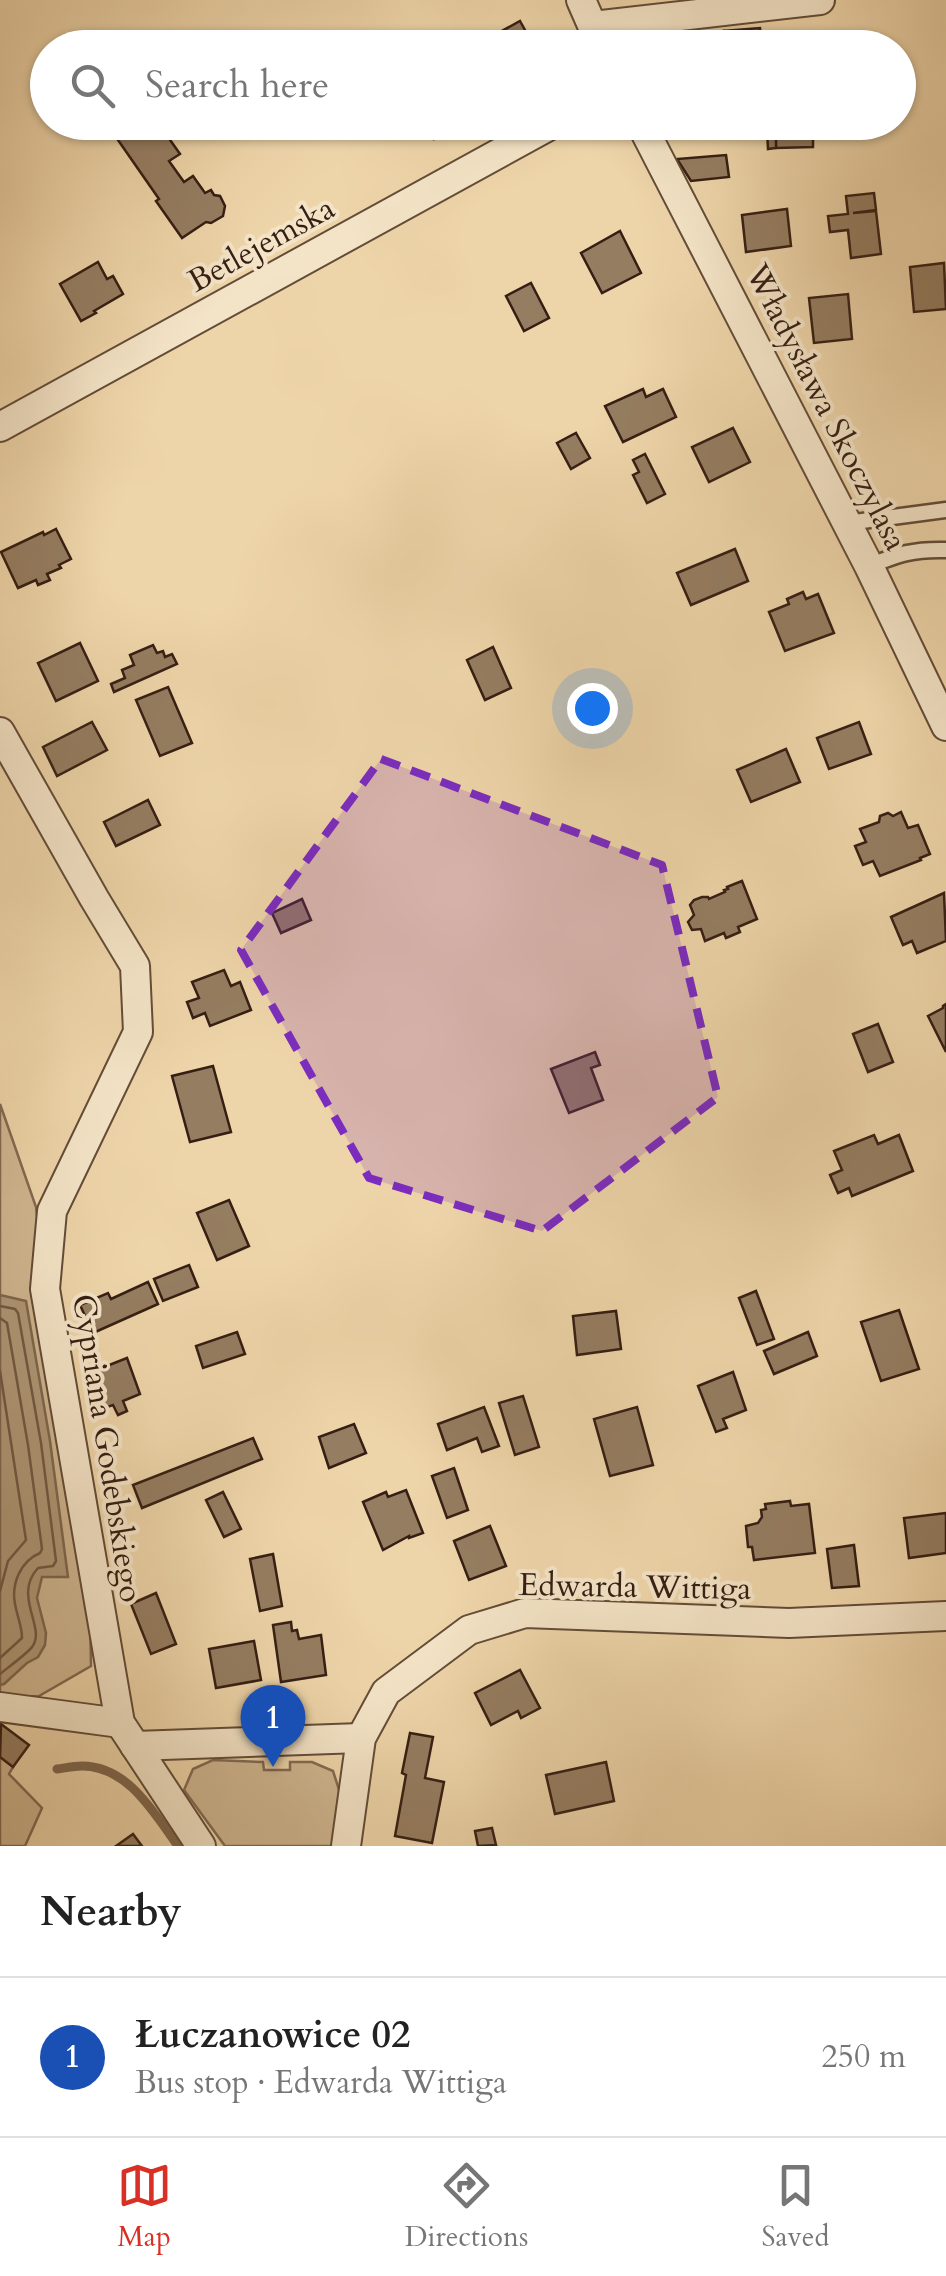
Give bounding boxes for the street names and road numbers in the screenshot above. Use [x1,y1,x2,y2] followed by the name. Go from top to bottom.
[180,186,343,303] street label: Betlejemska
[734,256,918,558] street label: Władysława Skoczylasa
[61,1291,153,1605] street label: Cypriana Godebskiego
[518,1563,752,1611] street label: Edwarda Wittiga

